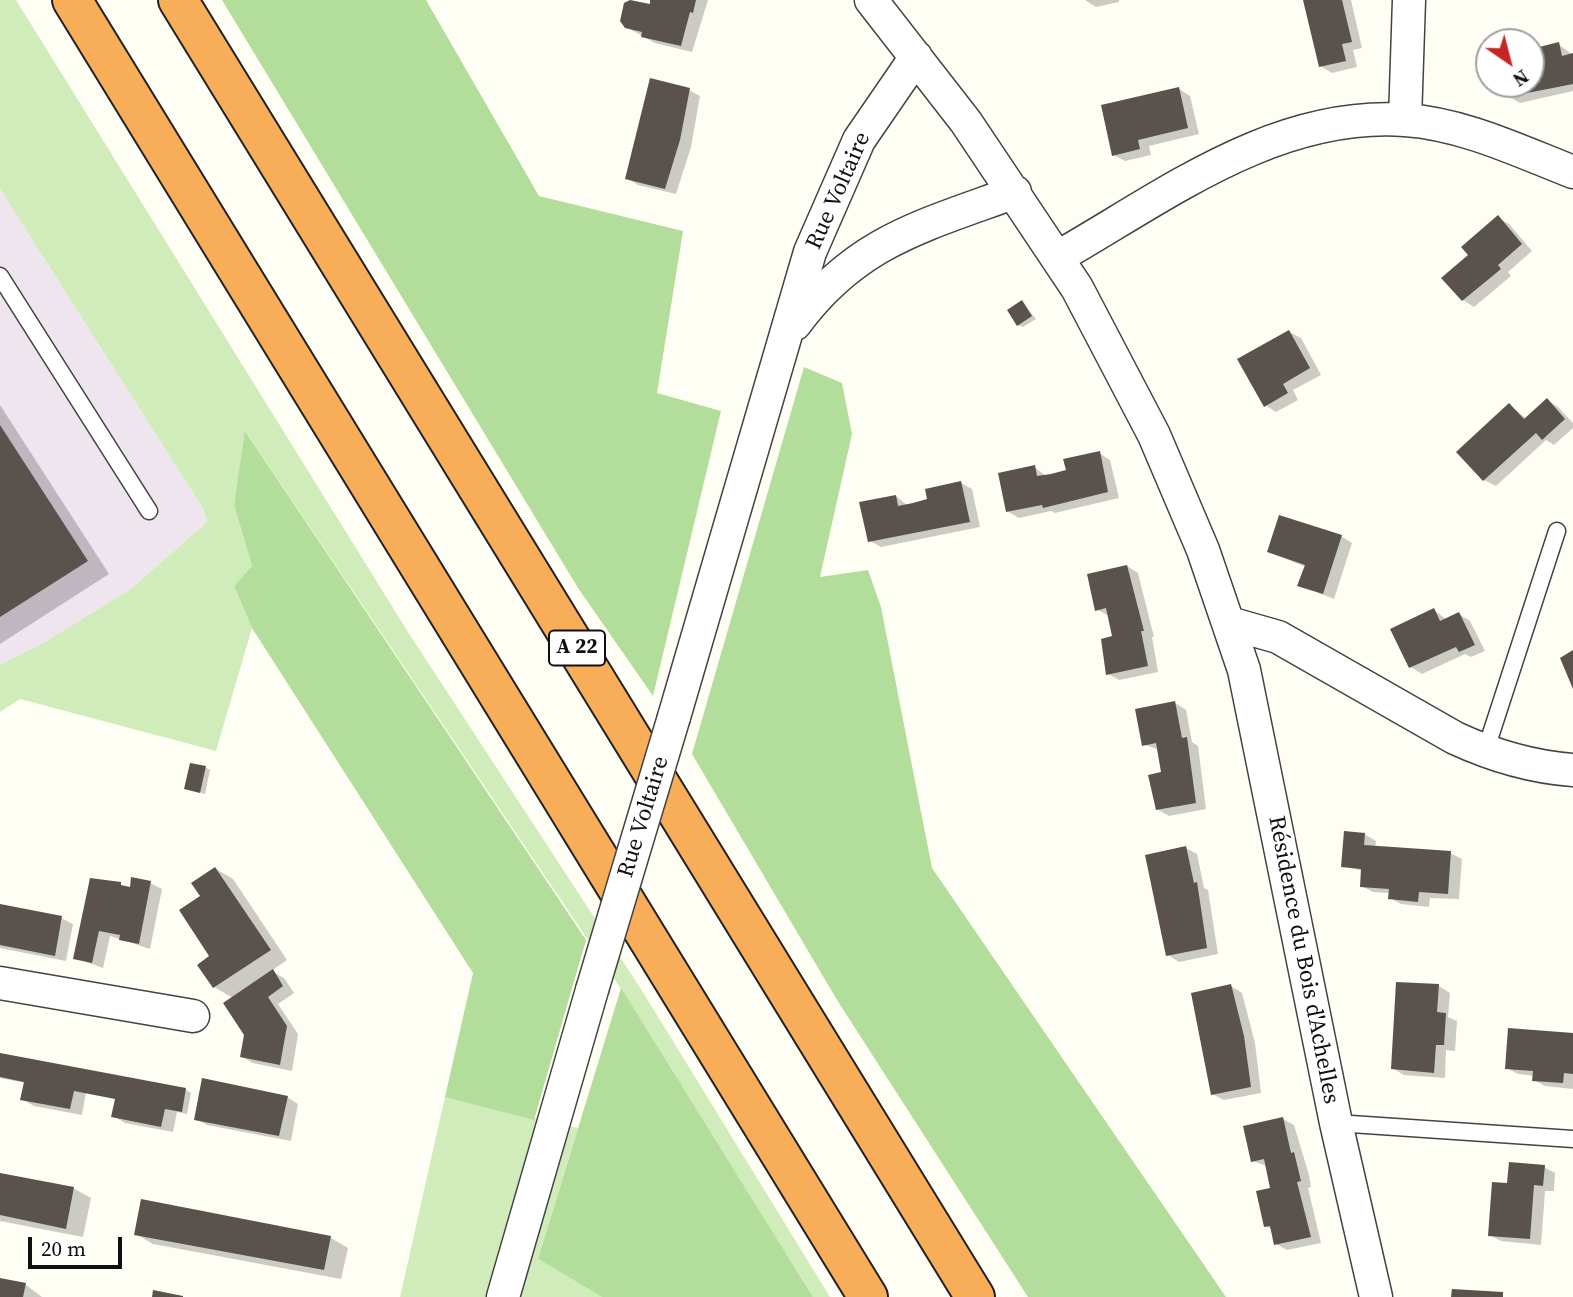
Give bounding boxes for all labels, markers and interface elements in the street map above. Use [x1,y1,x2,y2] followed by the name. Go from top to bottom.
[1475,28,1545,98] north arrow
[1508,64,1534,93] text: N
[801,128,877,254] street label: Rue Voltaire
[549,630,605,666] road number: A 22
[612,753,676,881] street label: Rue Voltaire
[1262,814,1344,1106] street label: Résidence du Bois d'Achelles
[32,1224,126,1268] scale bar
[41,1234,86,1263] text: 20 m

